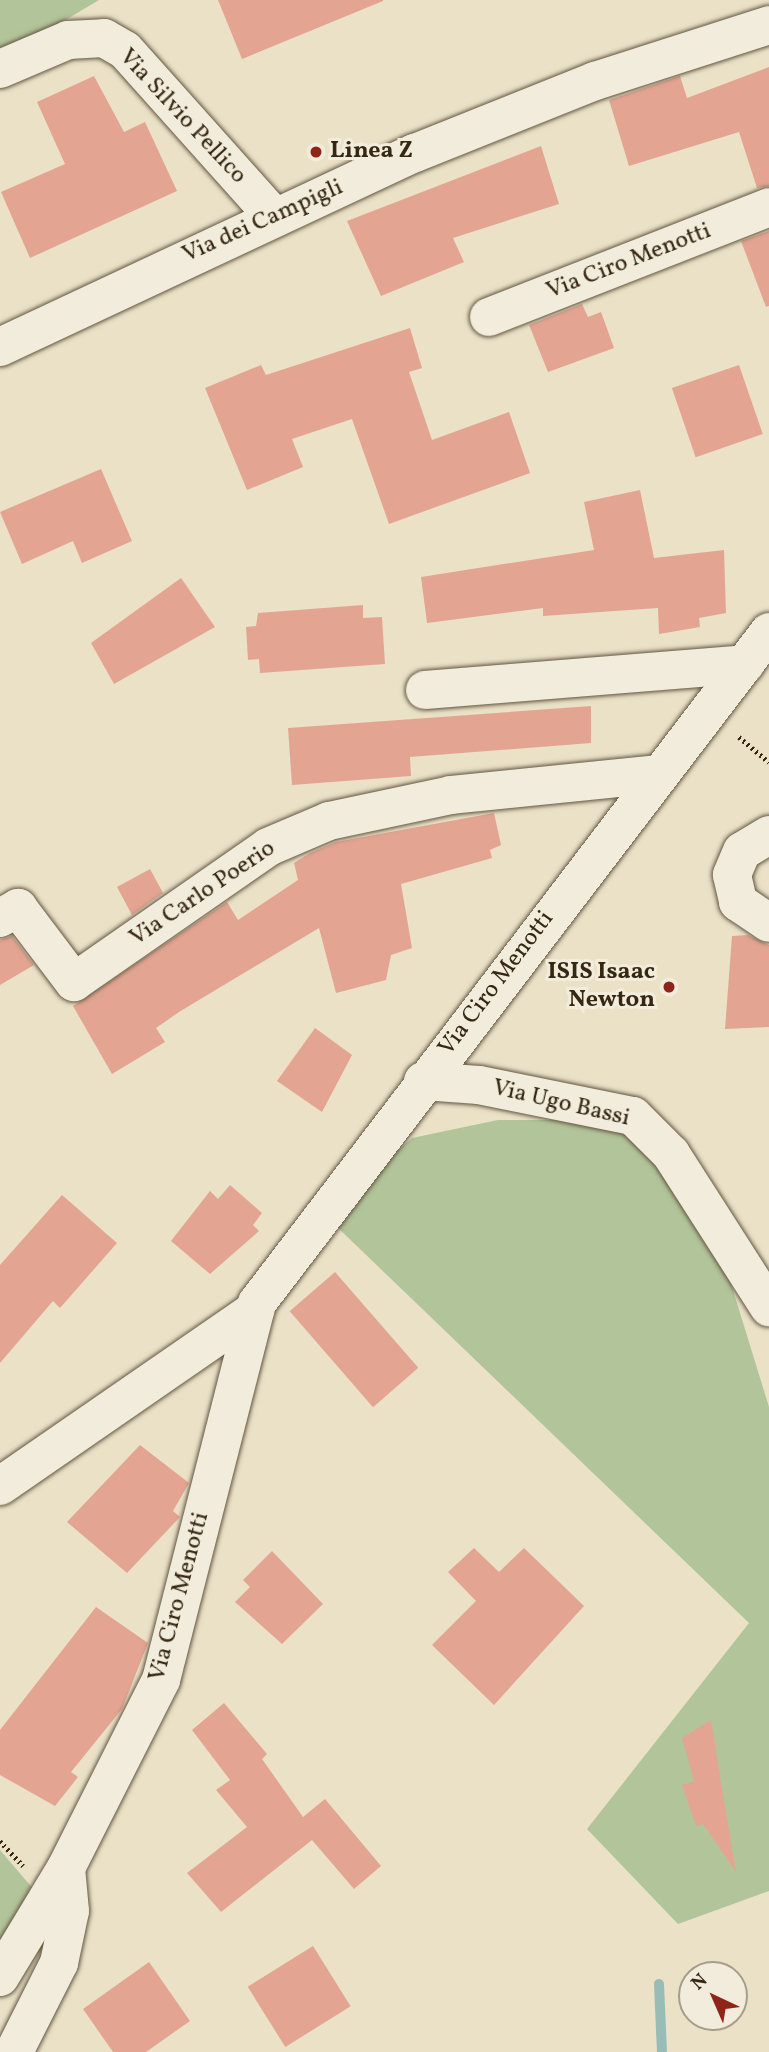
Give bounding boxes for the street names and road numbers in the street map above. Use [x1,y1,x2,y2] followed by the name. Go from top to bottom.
[112,43,252,191] street label: Via Silvio Pellico
[178,174,348,270] street label: Via dei Campigli
[543,217,715,307] street label: Via Ciro Menotti
[125,835,281,953] street label: Via Carlo Poerio
[433,906,561,1062] street label: Via Ciro Menotti
[490,1074,632,1134] street label: Via Ugo Bassi
[144,1509,216,1685] street label: Via Ciro Menotti

